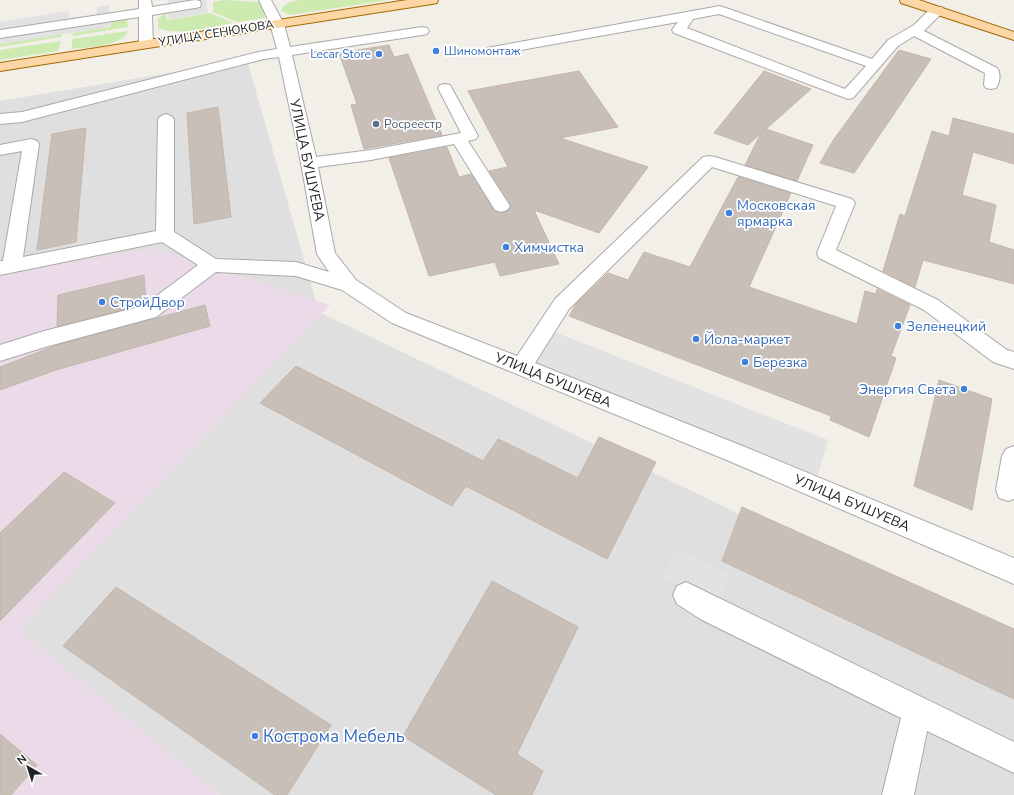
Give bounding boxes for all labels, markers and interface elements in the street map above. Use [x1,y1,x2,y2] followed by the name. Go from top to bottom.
[156,16,275,50] street label: УЛИЦА СЕНЮКОВА
[444,43,521,59] place label: Шиномонтаж
[310,46,371,62] place label: Lecar Store
[431,46,441,56] marker: Шиномонтаж
[374,49,384,59] marker: Lecar Store
[285,96,329,223] street label: УЛИЦА БУШУЕВА
[384,116,442,132] place label: Росреестр
[371,119,381,129] marker: Росреестр
[737,196,816,231] place label: Московская ярмарка
[724,208,734,218] marker: Московская ярмарка
[514,238,584,257] place label: Химчистка
[501,242,511,252] marker: Химчистка
[110,293,185,312] place label: СтройДвор
[97,297,107,307] marker: СтройДвор
[906,317,986,336] place label: Зеленецкий
[893,321,903,331] marker: Зеленецкий
[704,330,791,349] place label: Йола-маркет
[691,334,701,344] marker: Йола-маркет
[491,348,614,412] street label: УЛИЦА БУШУЕВА
[753,353,808,372] place label: Березка
[740,357,750,367] marker: Березка
[859,380,956,399] place label: Энергия Света
[959,384,969,394] marker: Энергия Света
[790,470,913,536] street label: УЛИЦА БУШУЕВА
[263,725,405,748] place label: Кострома Мебель
[250,731,260,741] marker: Кострома Мебель
[8,747,48,787] north arrow
[14,751,30,768] text: N

